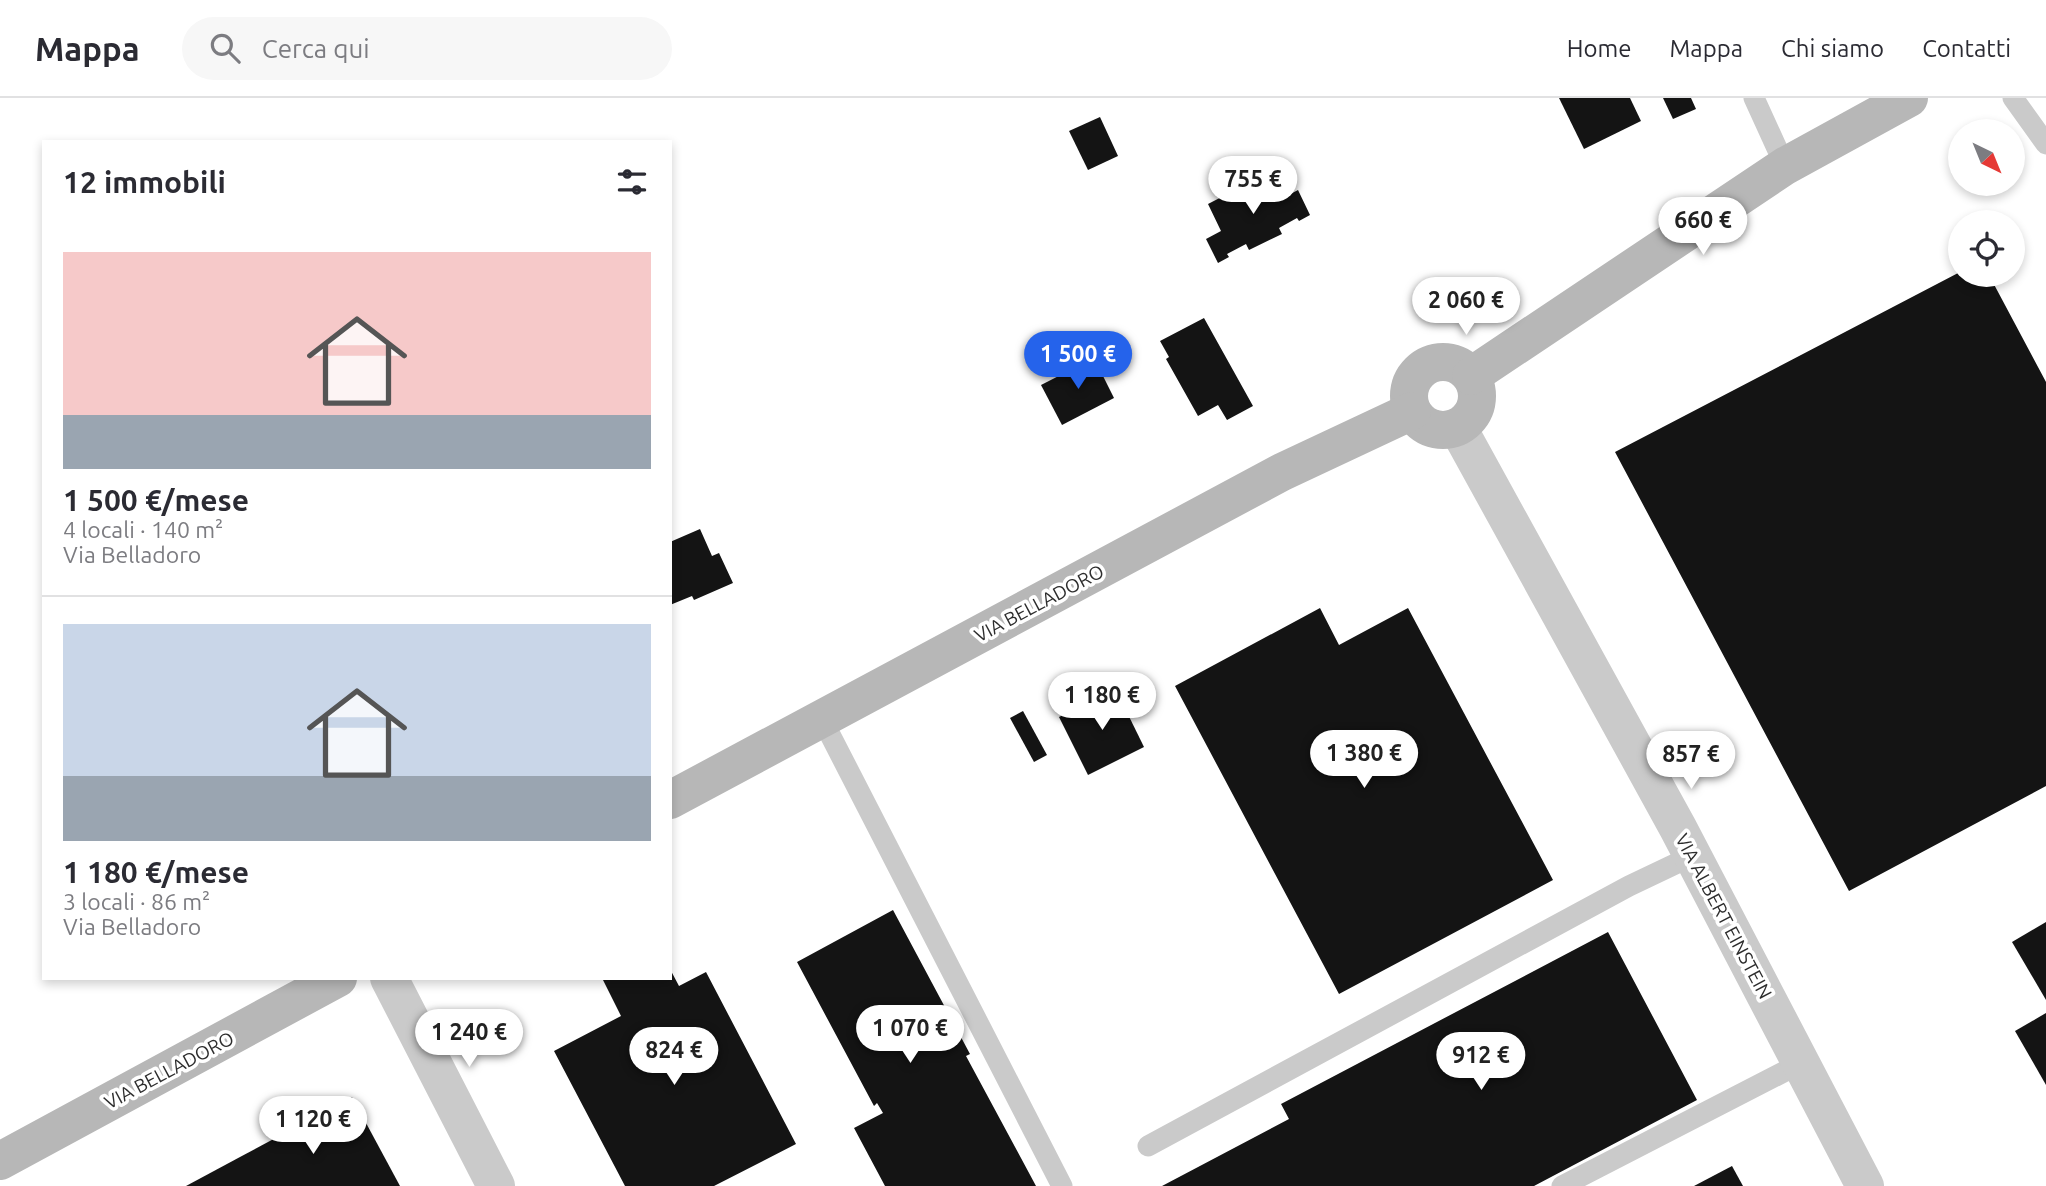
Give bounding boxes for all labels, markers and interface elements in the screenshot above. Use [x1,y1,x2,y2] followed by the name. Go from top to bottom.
[182,17,672,80] search box
[206,29,244,67] icon: search
[35,30,140,67] text: Mappa
[262,34,370,63] text: Cerca qui
[1567,35,1631,62] text: Home
[1669,35,1743,62] text: Mappa
[1781,35,1884,62] text: Chi siamo
[1922,35,2011,62] text: Contatti
[1948,119,2025,196] north arrow
[1948,119,2025,287] map controls
[1204,156,1302,216] pin: 755 €
[613,163,651,201] icon: filters
[63,165,226,199] text: 12 immobili
[1224,166,1282,191] text: 755 €
[1654,198,1752,257] pin: 660 €
[1674,207,1732,232] text: 660 €
[1948,210,2025,287] button: locate
[1401,278,1531,337] pin: 2 060 €
[1428,287,1504,312] text: 2 060 €
[294,298,420,424] icon: home
[1013,331,1143,391] pin: 1 500 €
[1040,341,1116,366] text: 1 500 €
[63,483,249,517] text: 1 500 €/mese
[63,517,223,542] text: 4 locali · 140 m²
[63,542,201,567] text: Via Belladoro
[971,560,1107,646] street label: VIA BELLADORO
[294,670,420,796] icon: home
[1037,672,1167,732] pin: 1 180 €
[1064,682,1140,707] text: 1 180 €
[1299,730,1429,790] pin: 1 380 €
[1642,732,1740,791] pin: 857 €
[1326,740,1402,765] text: 1 380 €
[1662,741,1720,766] text: 857 €
[1671,830,1777,1002] street label: VIA ALBERT EINSTEIN
[63,855,249,889] text: 1 180 €/mese
[63,889,210,914] text: 3 locali · 86 m²
[63,914,201,939] text: Via Belladoro
[845,1006,975,1065] pin: 1 070 €
[404,1010,534,1069] pin: 1 240 €
[872,1015,948,1040] text: 1 070 €
[431,1019,507,1044] text: 1 240 €
[101,1027,237,1113] street label: VIA BELLADORO
[625,1028,723,1087] pin: 824 €
[1432,1032,1530,1092] pin: 912 €
[645,1037,703,1062] text: 824 €
[1452,1042,1510,1067] text: 912 €
[248,1096,378,1156] pin: 1 120 €
[275,1106,351,1131] text: 1 120 €

